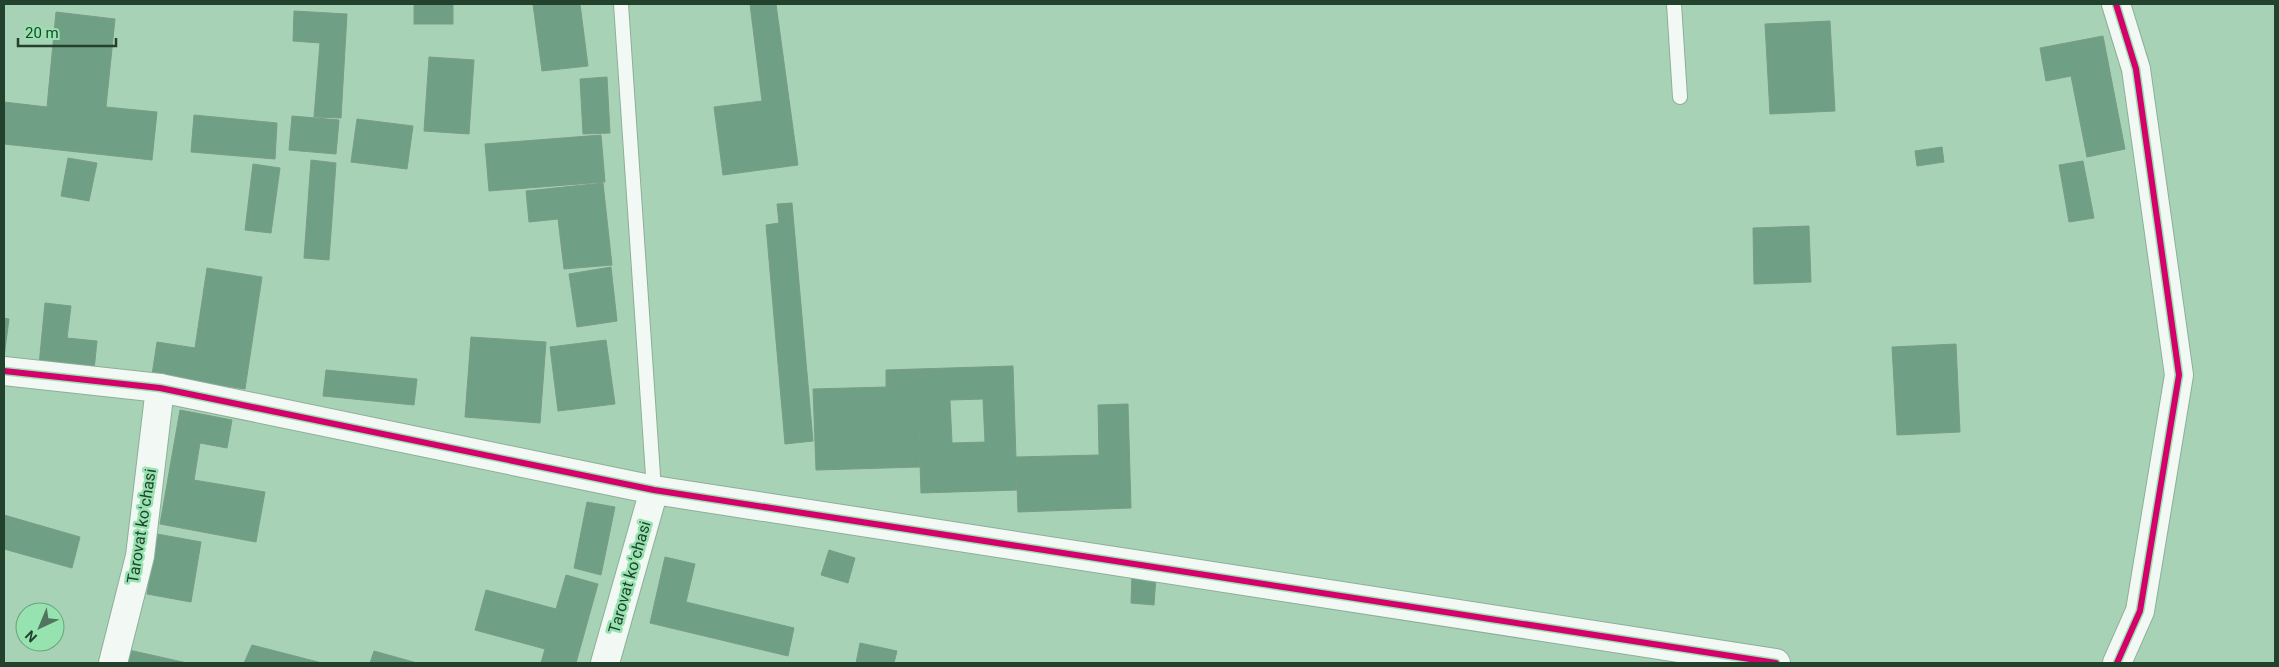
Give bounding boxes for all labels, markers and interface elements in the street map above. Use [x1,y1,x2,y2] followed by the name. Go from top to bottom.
[18,15,115,47] scale bar
[25,24,59,42] text: 20 m
[123,467,160,585] street label: Tarovat koʻchasi
[604,519,655,636] street label: Tarovat koʻchasi
[15,602,65,652] north arrow
[22,627,40,646] text: N

